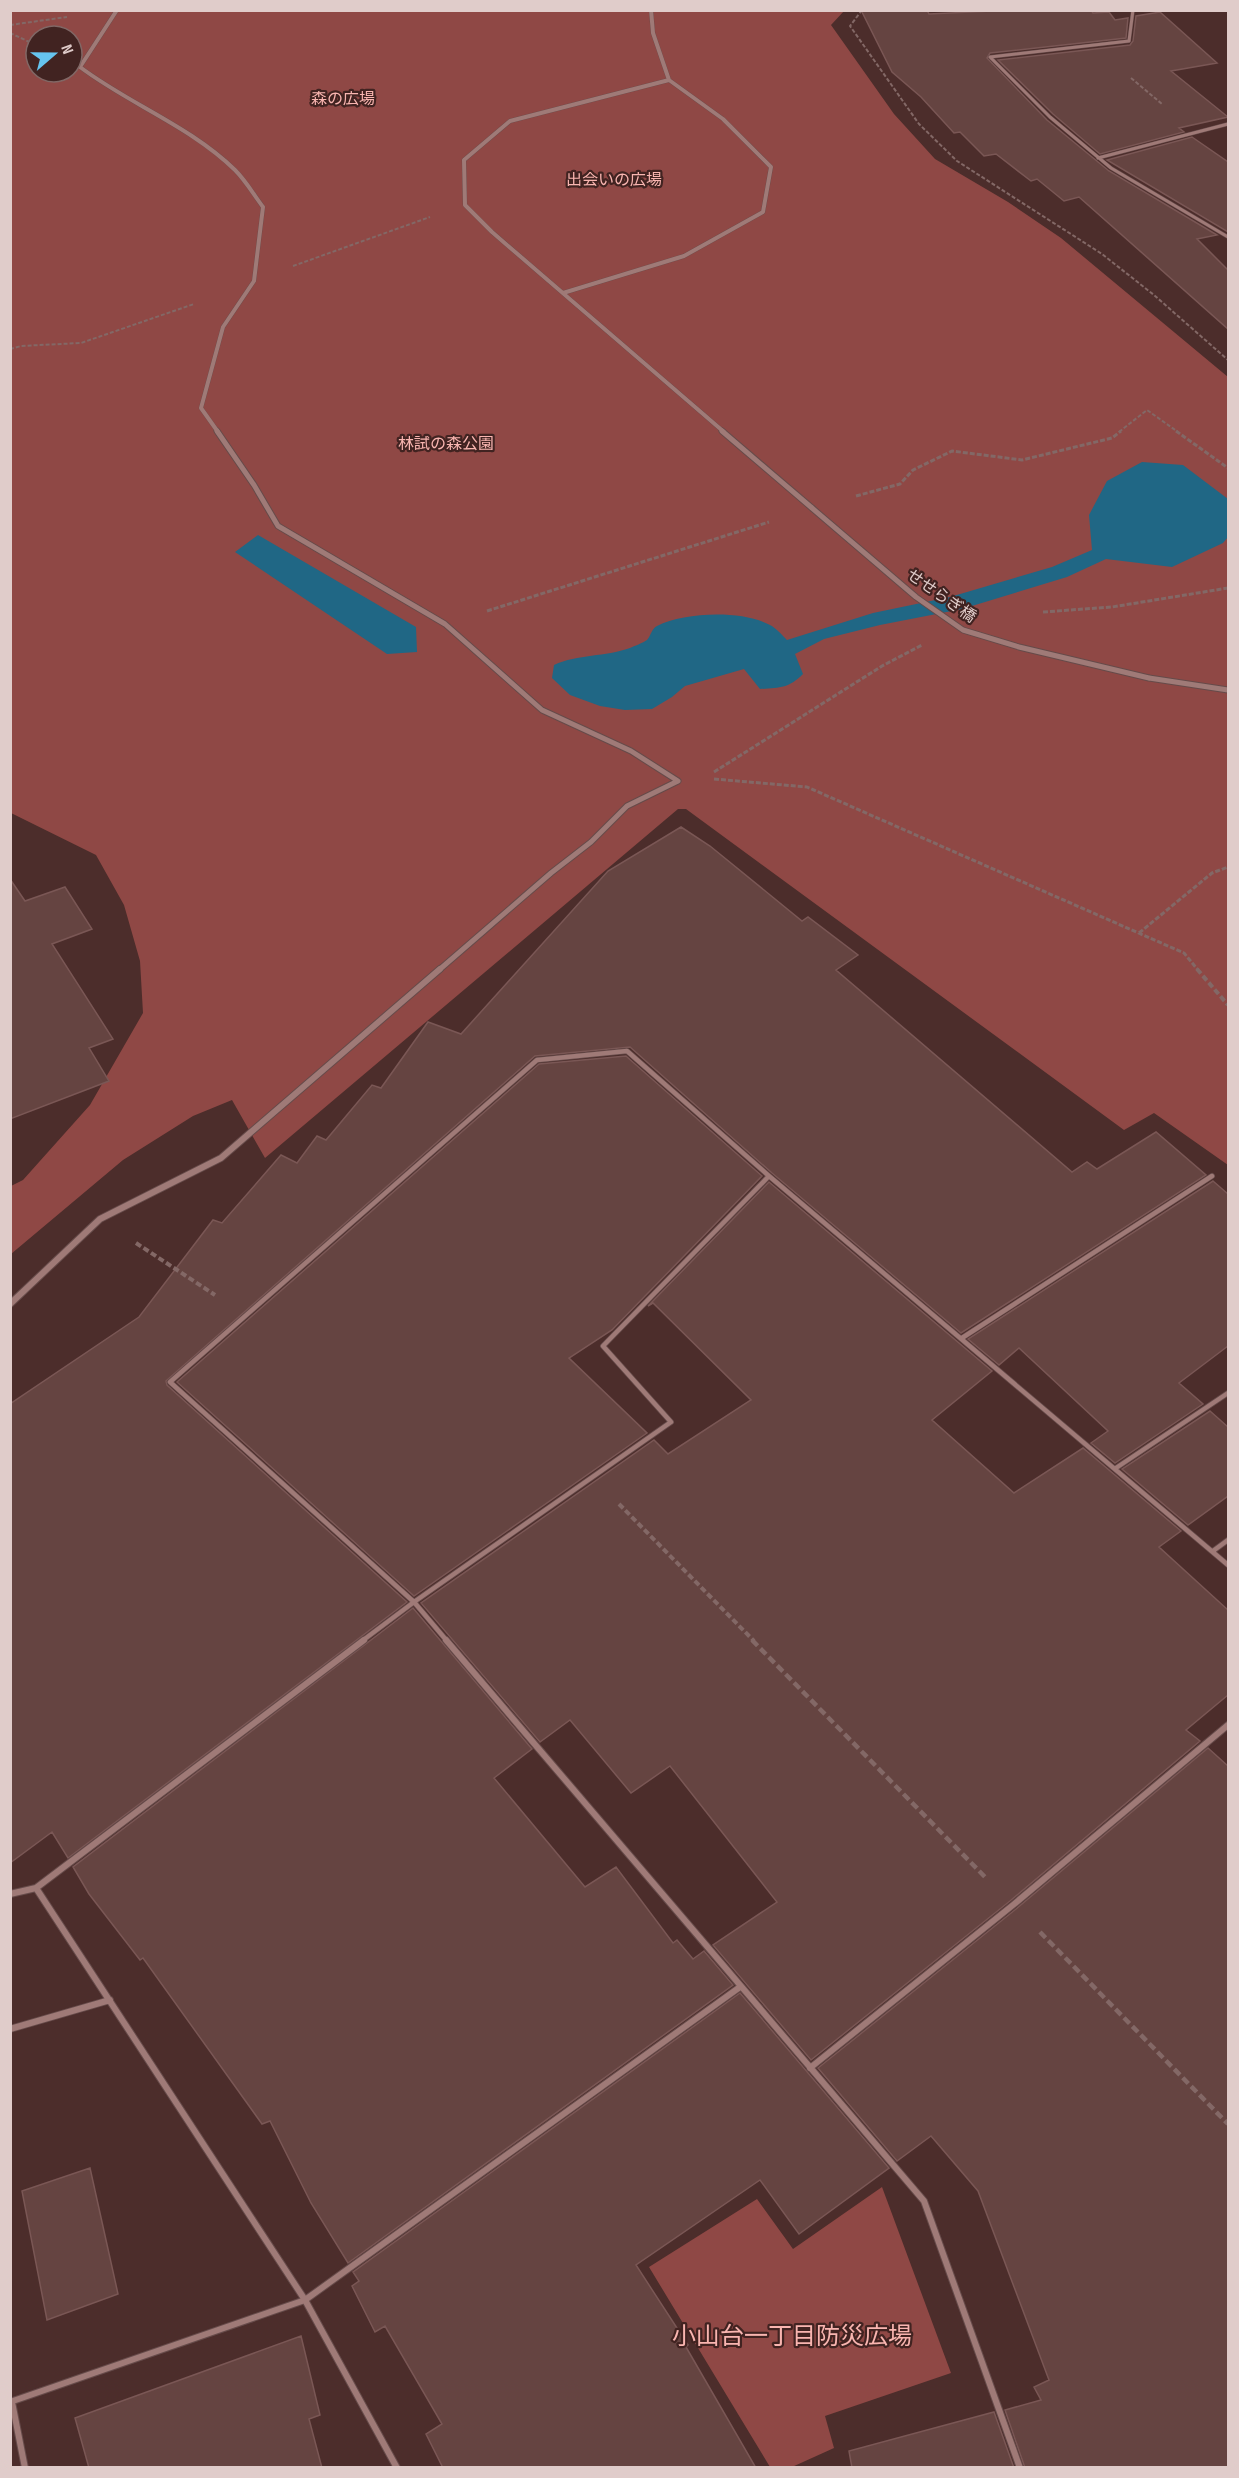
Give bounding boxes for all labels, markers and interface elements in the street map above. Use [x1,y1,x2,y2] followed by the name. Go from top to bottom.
[24,24,84,84] north arrow
[56,42,77,57] text: N
[311,90,375,109] park label: 森の広場
[566,171,662,190] park label: 出会いの広場
[398,435,494,454] park label: 林試の森公園
[903,565,979,627] street label: せせらぎ橋
[672,2322,912,2351] park label: 小山台一丁目防災広場

